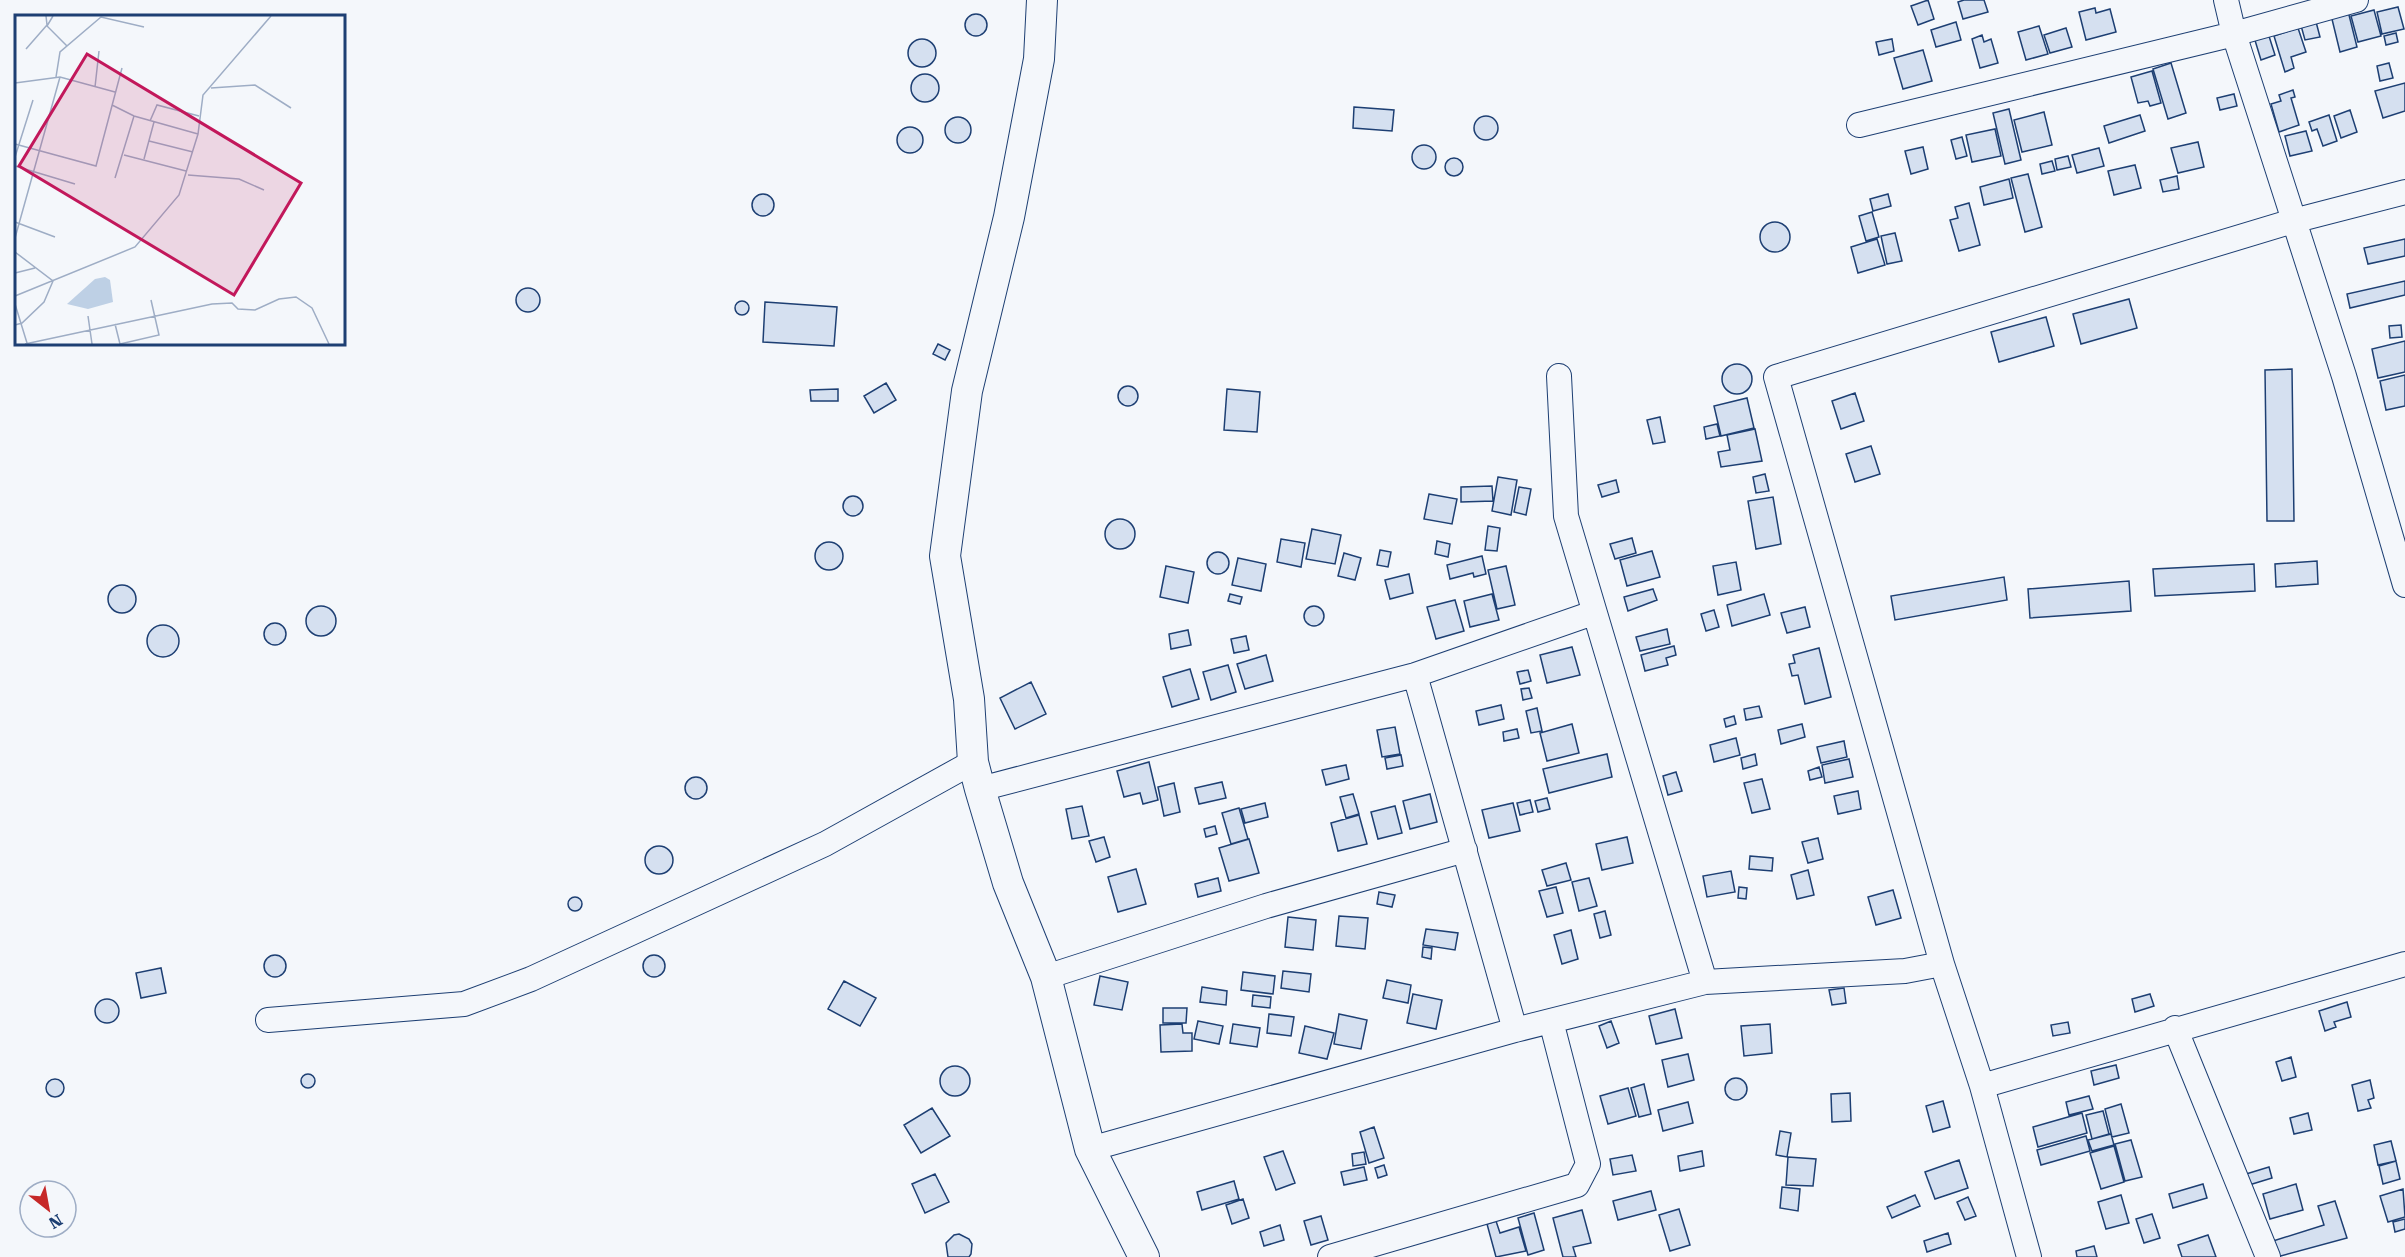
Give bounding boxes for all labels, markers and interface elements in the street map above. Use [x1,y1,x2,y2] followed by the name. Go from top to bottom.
[15,15,345,345] inset map
[18,1179,78,1239] north arrow
[45,1210,66,1233] text: N

